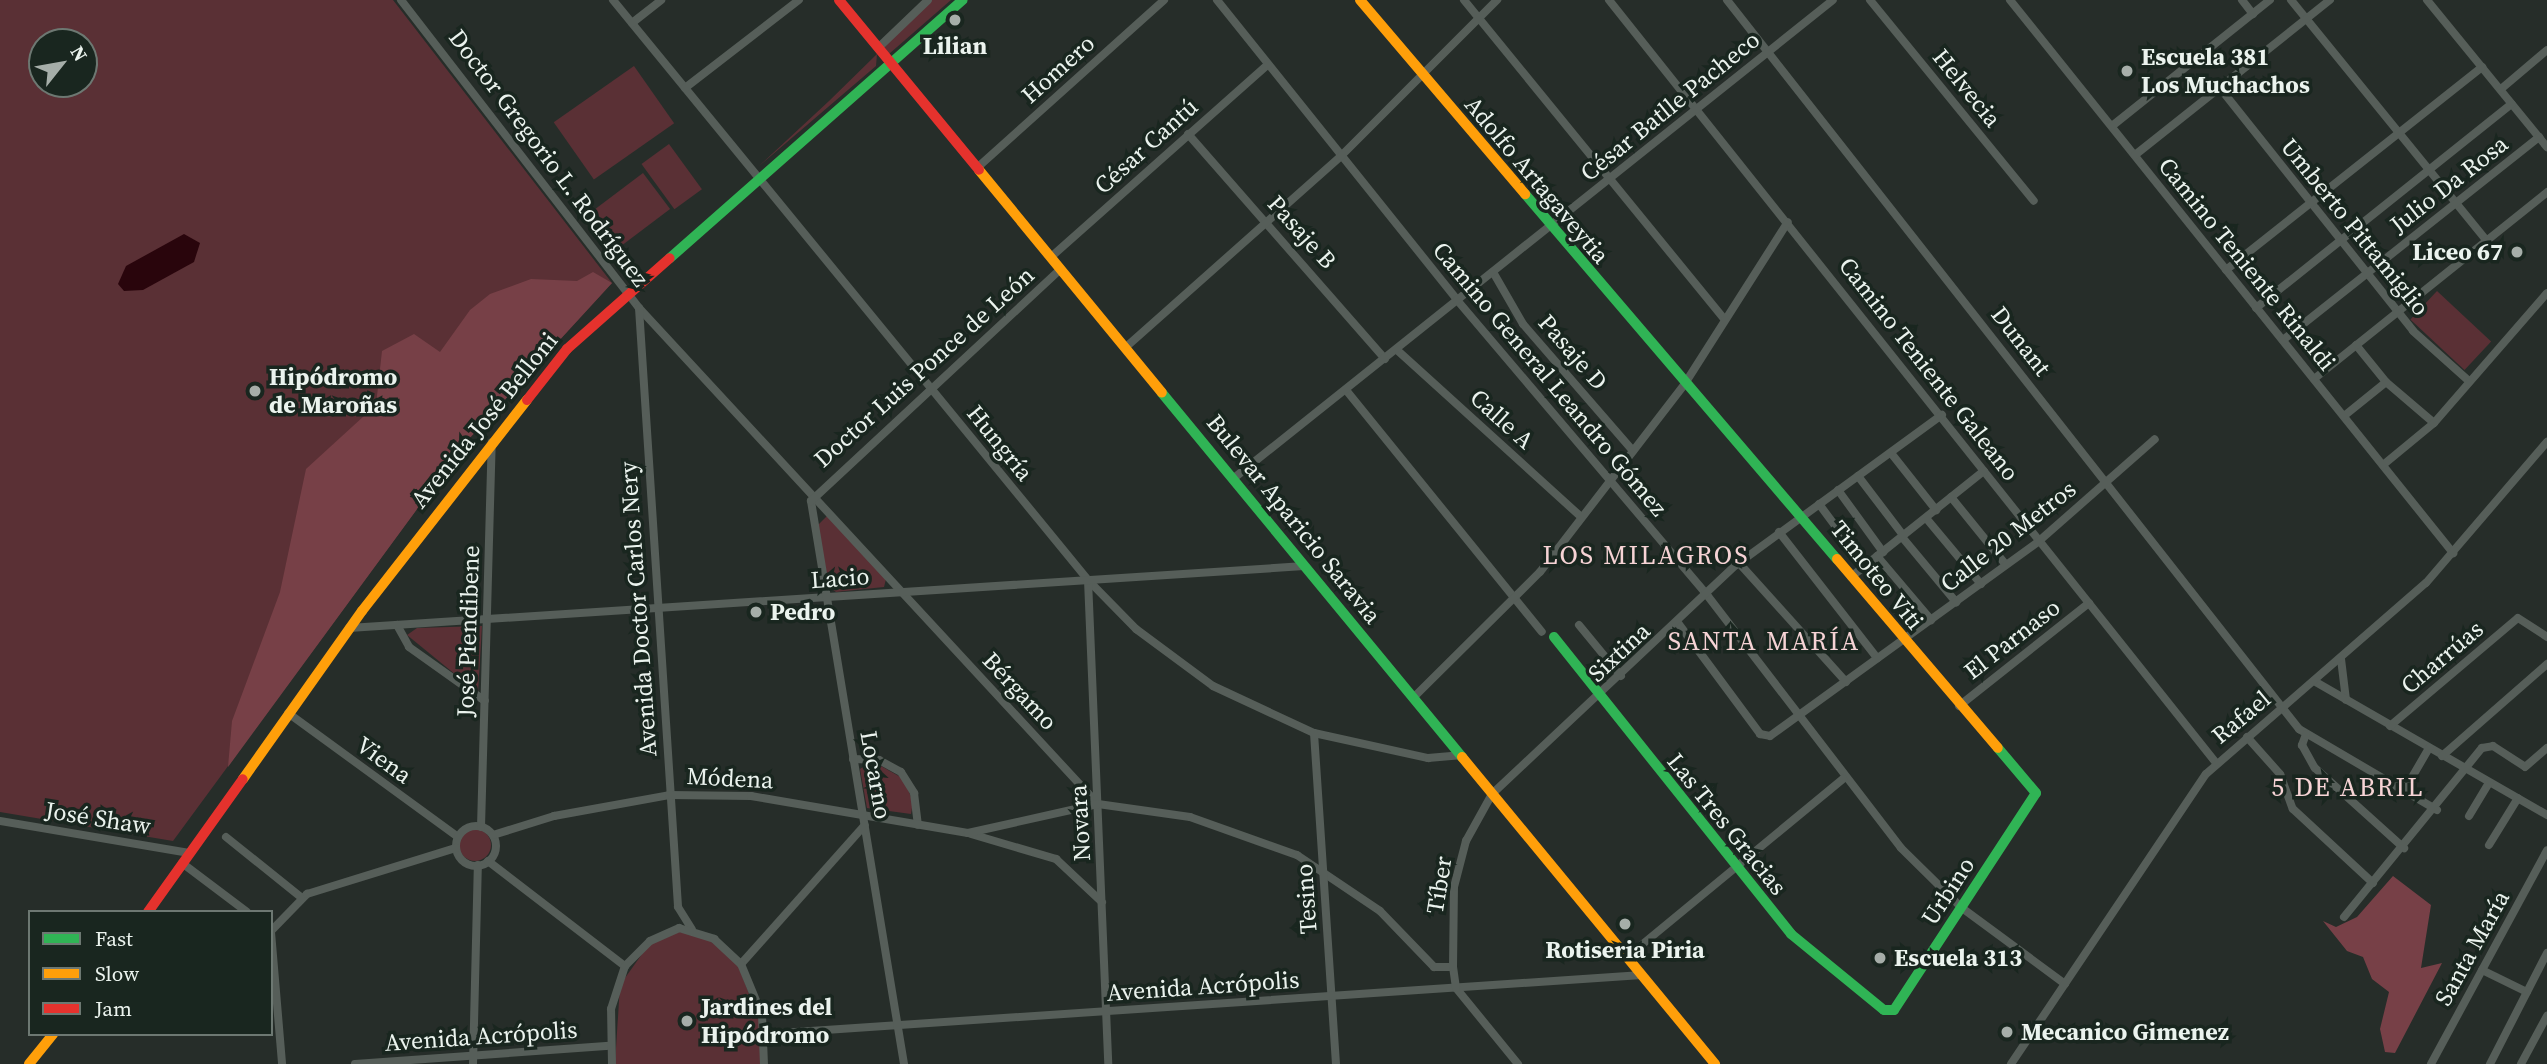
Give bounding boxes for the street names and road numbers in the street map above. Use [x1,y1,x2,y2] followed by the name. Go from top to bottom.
[443,24,655,292] street label: Doctor Gregorio L. Rodríguez
[1575,25,1765,187] street label: César Batlle Pacheco
[1015,29,1101,109] street label: Homero
[1927,43,2007,133] street label: Helvecia
[1459,91,1615,269] street label: Adolfo Artagaveytia
[1088,92,1204,200] street label: César Cantú
[2384,129,2514,239] street label: Julio Da Rosa
[2275,133,2435,321] street label: Umberto Pittamiglio
[2152,152,2342,376] street label: Camino Teniente Rinaldi
[1262,189,1342,275] street label: Pasaje B
[1427,236,1673,522] street label: Camino General Leandro Gómez
[1833,251,2025,487] street label: Camino Teniente Galeano
[808,261,1040,473] street label: Doctor Luis Ponce de León
[1985,301,2057,381] street label: Dunant
[1532,308,1614,396] street label: Pasaje D
[404,326,564,514] street label: Avenida José Belloni
[1464,383,1540,455] street label: Calle A
[961,399,1039,487] street label: Hungría
[1201,408,1387,630] street label: Bulevar Aparicio Saravia
[613,461,663,757] street label: Avenida Doctor Carlos Nery
[1935,474,2081,598] street label: Calle 20 Metros
[1824,514,1930,636] street label: Timoteo Viti
[451,545,485,717] street label: José Piendibene
[810,562,870,594] street label: Lacio
[1958,593,2066,685] street label: El Parnaso
[2395,614,2489,700] street label: Charrúas
[1582,616,1656,688] street label: Sixtina
[977,646,1063,736] street label: Bérgamo
[2206,684,2276,750] street label: Rafael
[854,729,898,821] street label: Locarno
[351,730,417,790] street label: Viena
[1661,747,1793,901] street label: Las Tres Gracias
[686,761,774,795] street label: Módena
[1064,784,1096,862] street label: Novara
[43,795,153,841] street label: José Shaw
[1915,852,1981,930] street label: Urbino
[1420,854,1458,916] street label: Tíber
[1289,863,1323,935] street label: Tesino
[2429,885,2515,1011] street label: Santa María
[1106,965,1300,1007] street label: Avenida Acrópolis
[384,1015,578,1057] street label: Avenida Acrópolis

